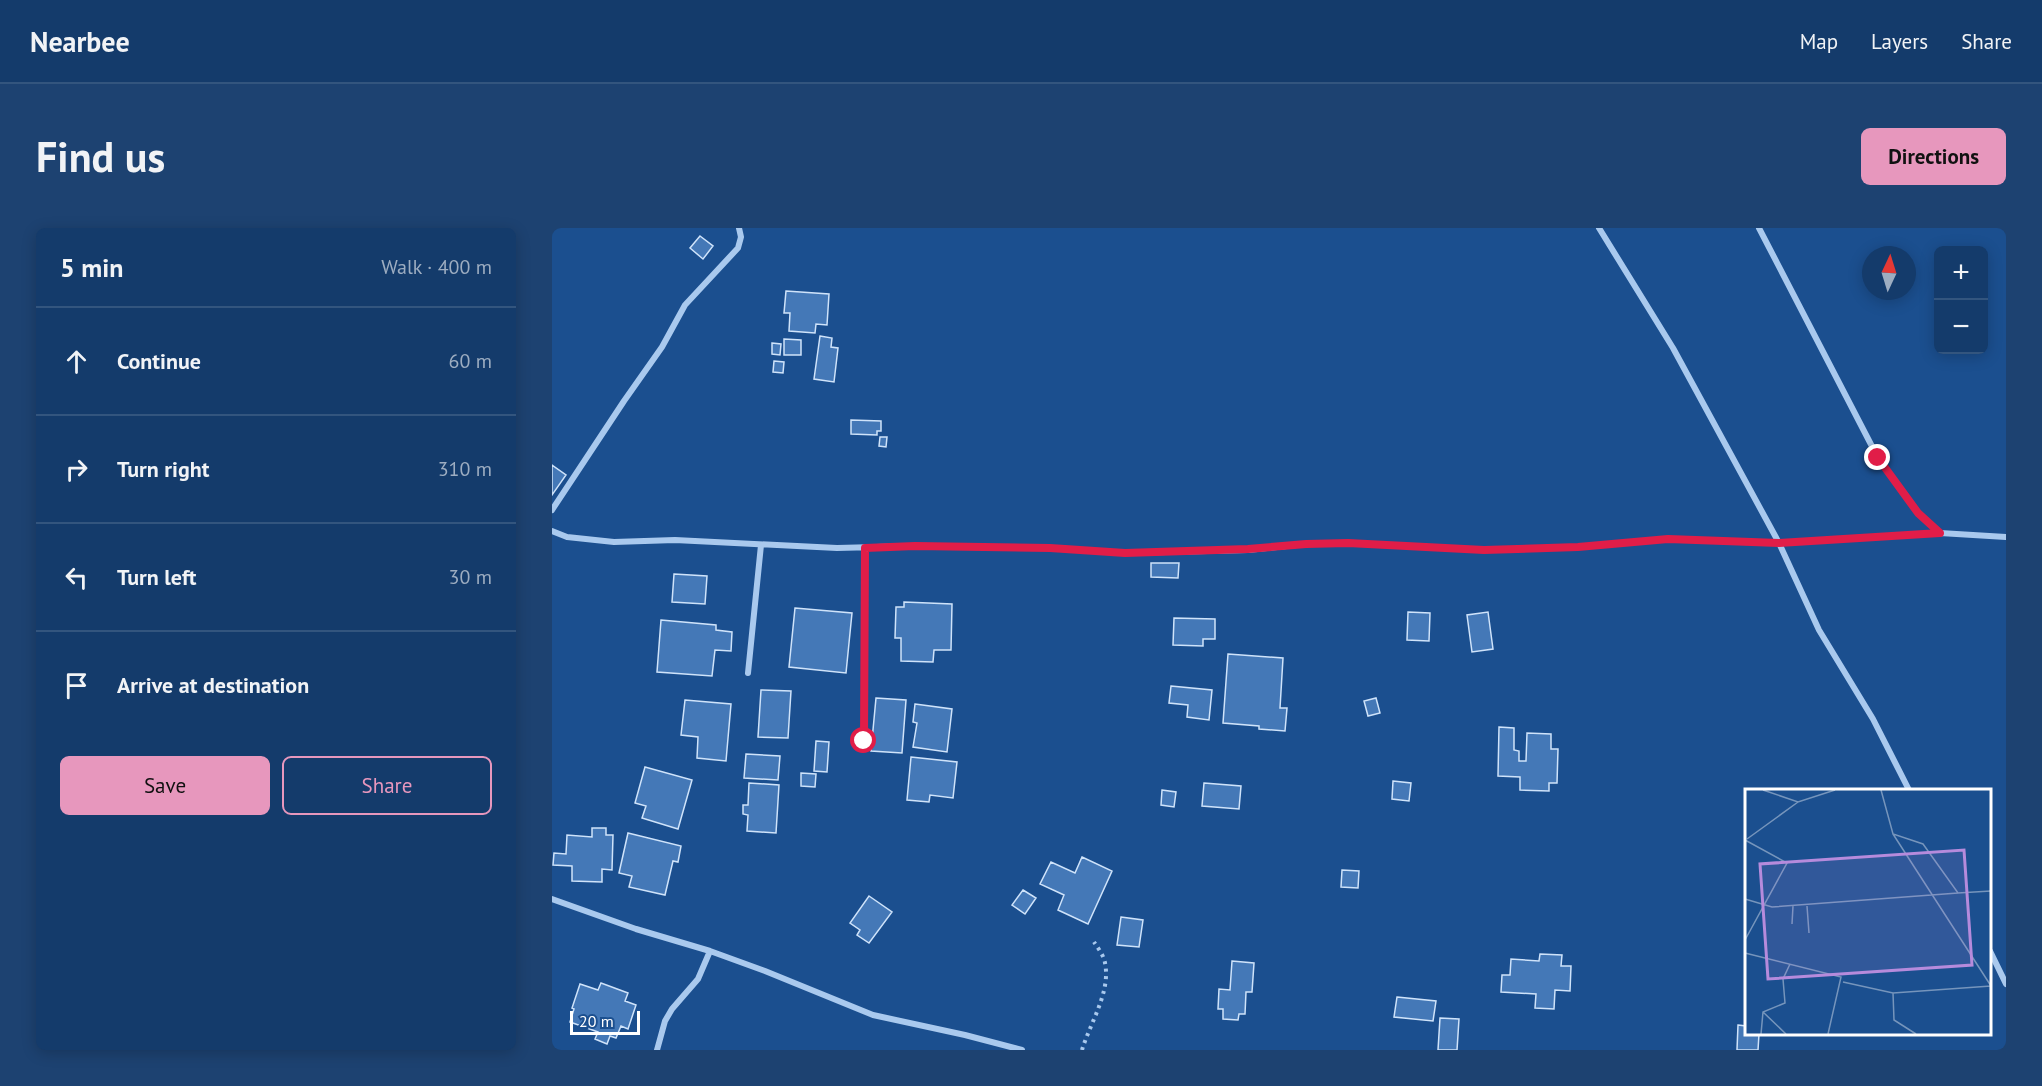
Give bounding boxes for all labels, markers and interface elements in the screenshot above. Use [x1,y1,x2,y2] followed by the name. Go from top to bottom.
[30,23,130,60] text: Nearbee
[1800,28,1838,55] text: Map
[1871,28,1928,55] text: Layers
[1961,28,2012,55] text: Share
[1861,128,2006,185] button: Directions
[36,129,165,184] text: Find us
[1862,246,1916,300] north arrow
[1934,246,1988,354] map controls
[1934,246,1988,300] button: +
[60,251,123,284] text: 5 min
[381,254,492,280] text: Walk · 400 m
[1934,300,1988,354] button: −
[60,345,93,378] icon: ahead
[117,347,201,375] text: Continue
[449,348,492,374] text: 60 m
[1864,444,1890,470] route end
[60,453,93,486] icon: right
[117,455,209,483] text: Turn right
[438,456,492,482] text: 310 m
[60,561,93,594] icon: left
[117,563,197,591] text: Turn left
[449,564,492,590] text: 30 m
[60,669,93,702] icon: arrive
[117,671,309,699] text: Arrive at destination
[850,727,876,753] route start
[60,756,270,815] button: Save
[282,756,492,815] button: Share
[1745,789,1991,1035] inset map
[570,1008,640,1036] scale bar
[579,1011,614,1031] text: 20 m

